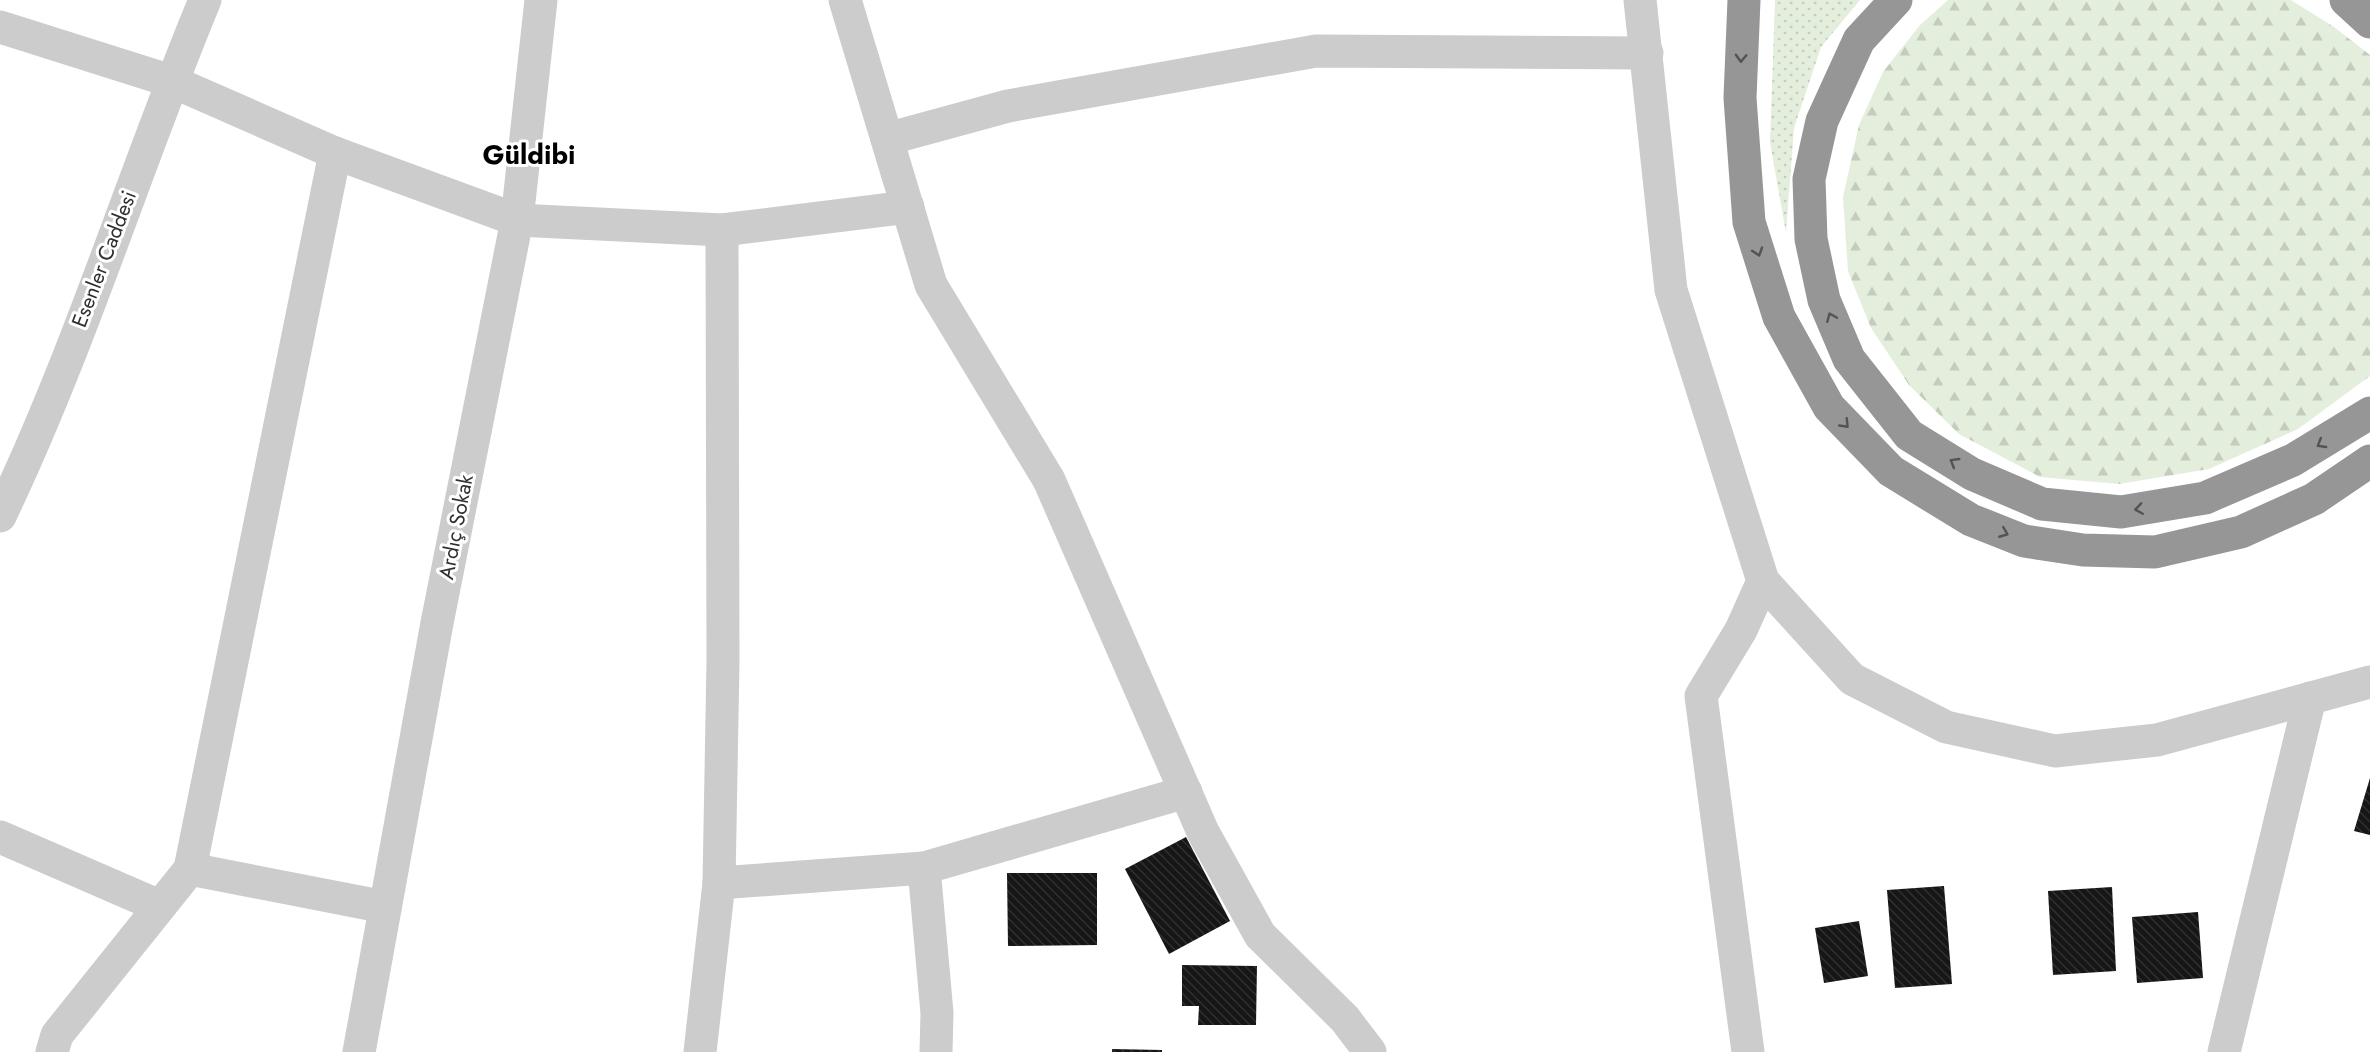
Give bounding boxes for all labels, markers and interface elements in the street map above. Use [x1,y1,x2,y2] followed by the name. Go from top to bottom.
[1735,54,1748,63] one-way arrow
[482,135,576,174] district label: Güldibi
[64,186,144,332] street label: Esenler Caddesi
[1751,246,1764,257] one-way arrow
[1826,312,1838,323] one-way arrow
[1838,416,1849,427] one-way arrow
[2317,437,2327,448] one-way arrow
[1950,458,1960,470] one-way arrow
[431,471,481,582] street label: Ardıç Sokak
[2134,502,2143,514] one-way arrow
[1998,526,2009,538] one-way arrow

